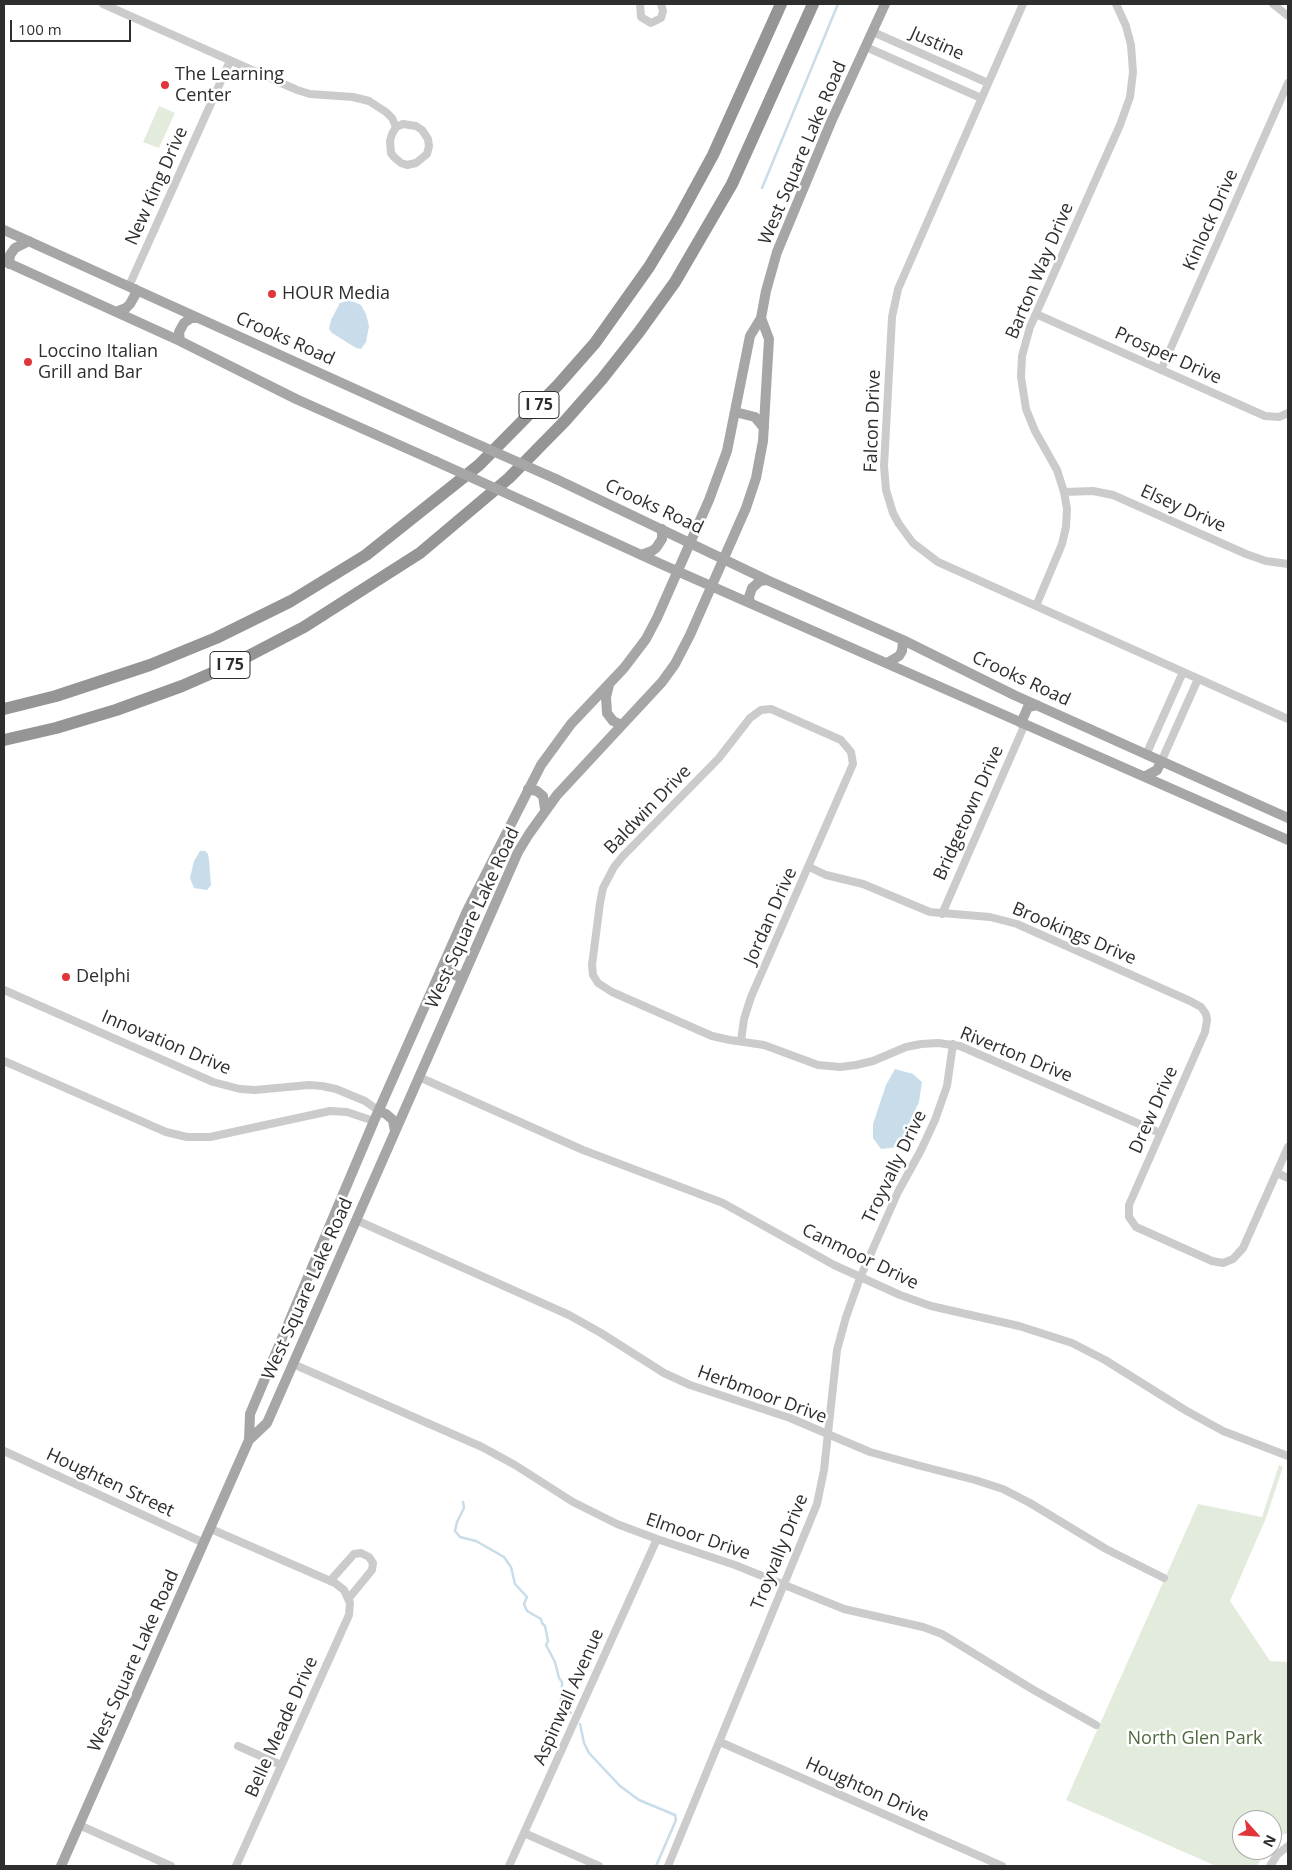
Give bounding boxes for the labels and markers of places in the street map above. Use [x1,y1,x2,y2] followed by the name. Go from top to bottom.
[175,64,284,106] place label: The Learning Center
[159,79,171,91] marker: The Learning Center
[282,283,390,305] place label: HOUR Media
[266,288,278,300] marker: HOUR Media
[38,341,158,384] place label: Loccino Italian Grill and Bar
[22,356,34,368] marker: Loccino Italian Grill and Bar
[76,966,130,988] place label: Delphi
[60,971,72,983] marker: Delphi

